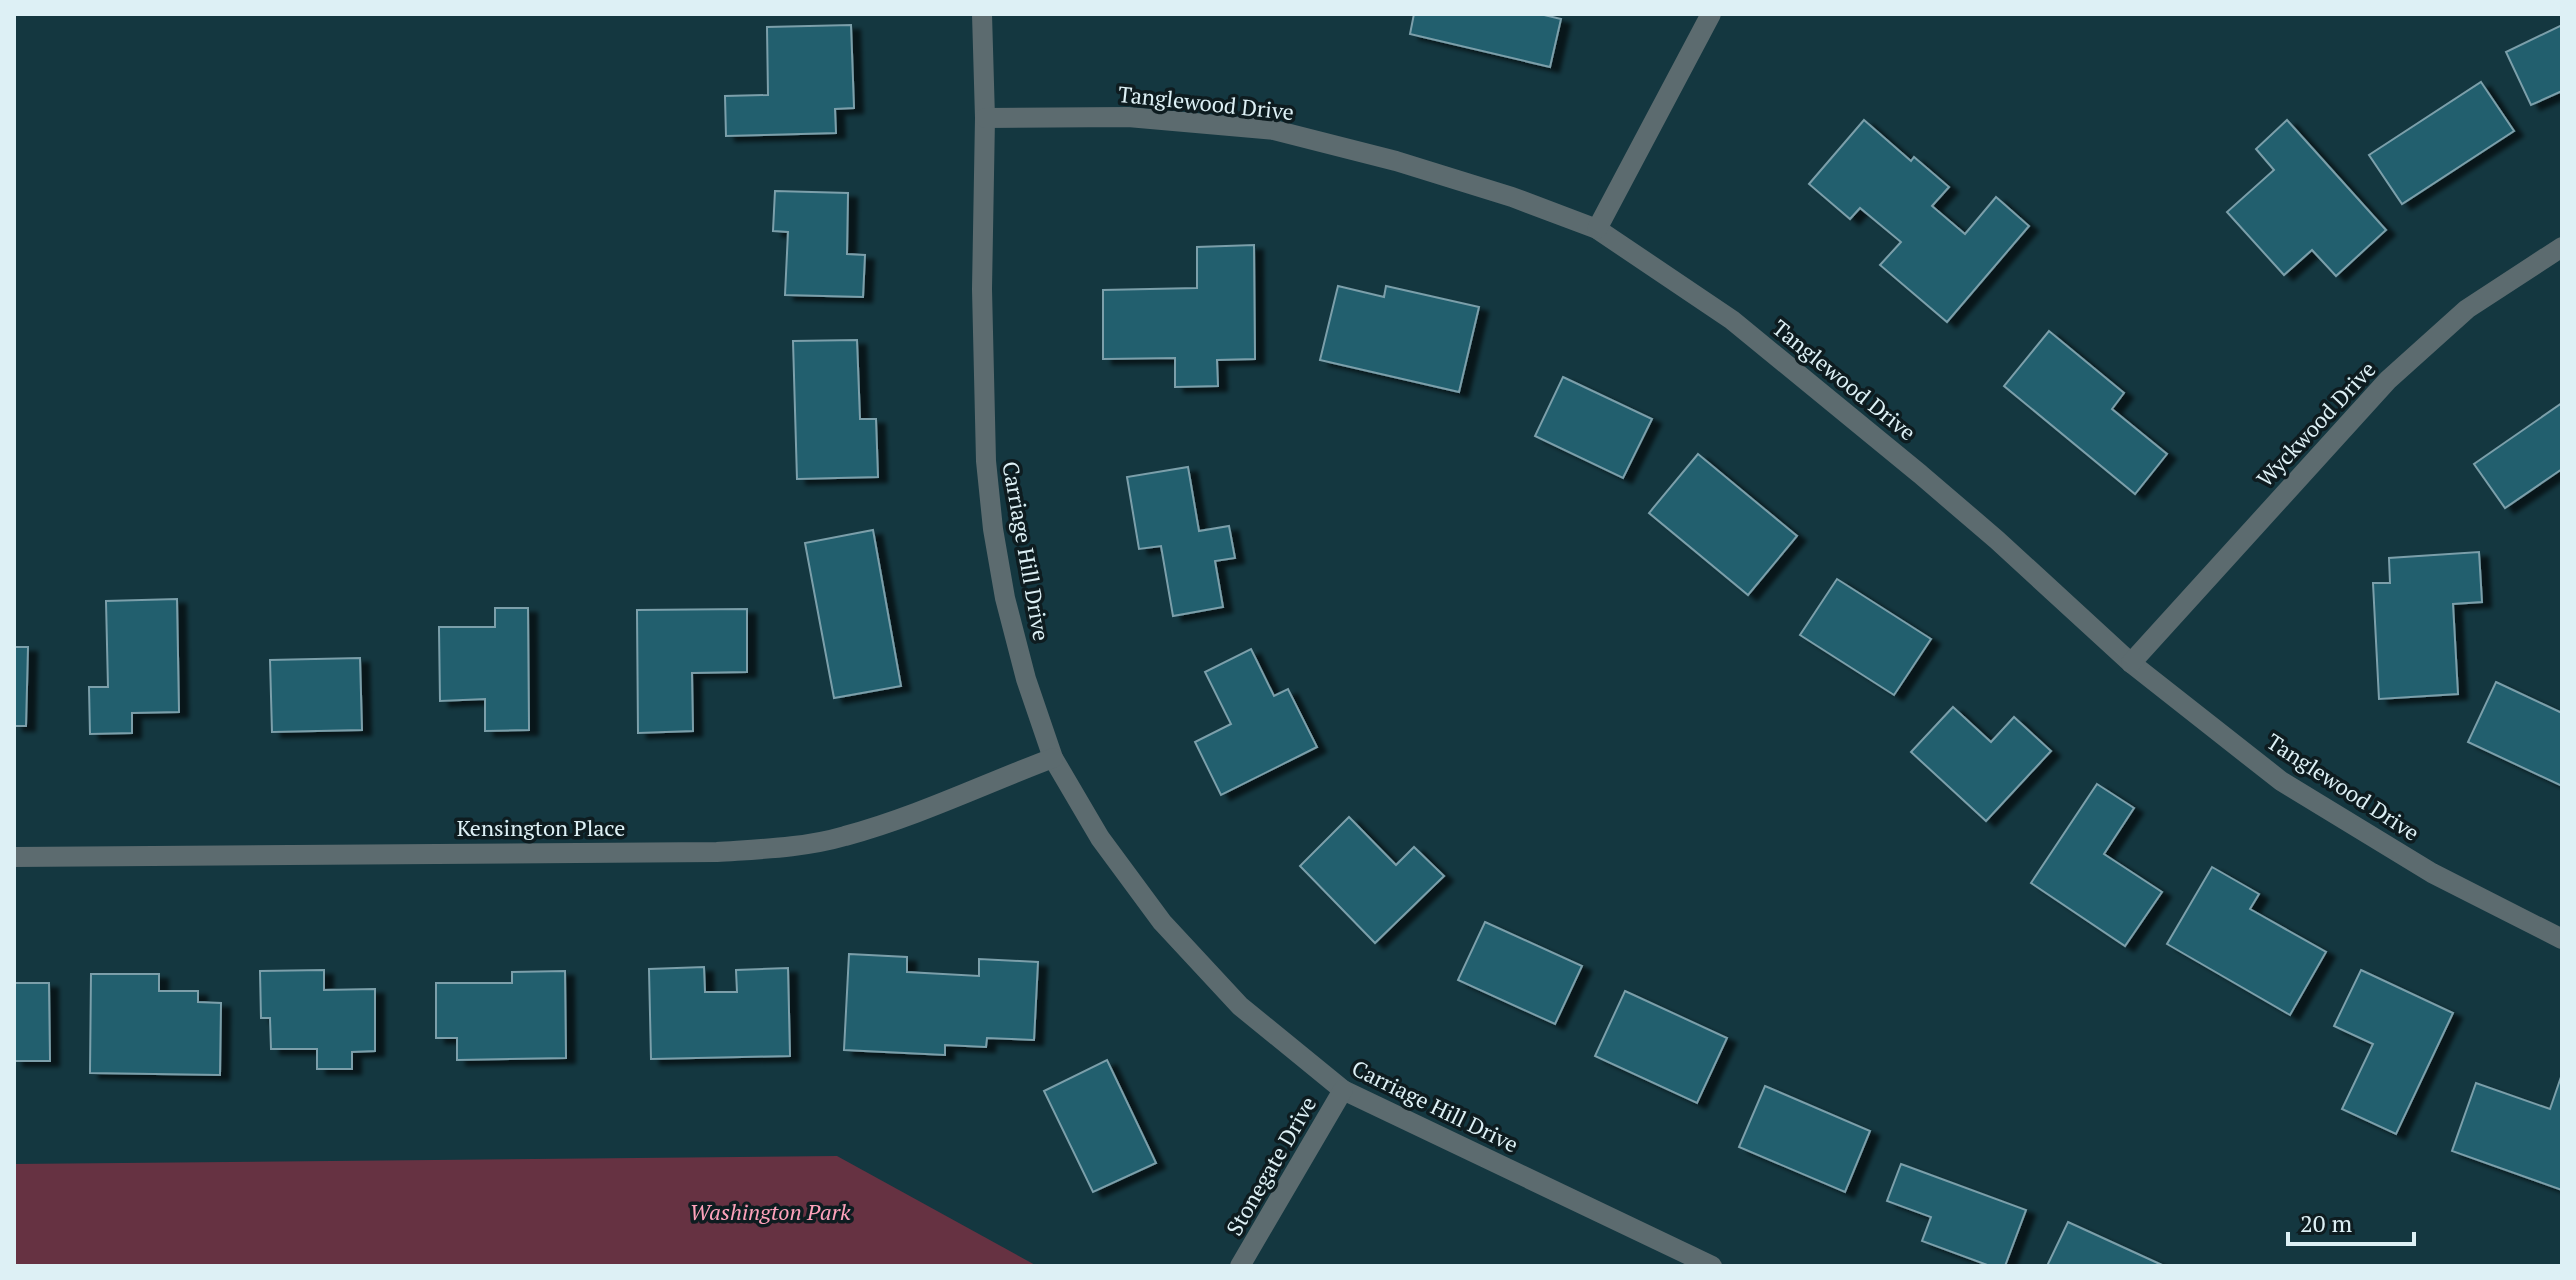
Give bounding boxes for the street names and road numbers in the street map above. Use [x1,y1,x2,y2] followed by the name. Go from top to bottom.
[1117,79,1295,126] street label: Tanglewood Drive
[1767,313,1922,446] street label: Tanglewood Drive
[2250,355,2381,493] street label: Wyckwood Drive
[996,459,1057,643] street label: Carriage Hill Drive
[2261,726,2425,847] street label: Tanglewood Drive
[457,813,625,842] street label: Kensington Place
[1347,1053,1523,1158] street label: Carriage Hill Drive
[1219,1091,1322,1241] street label: Stonegate Drive

